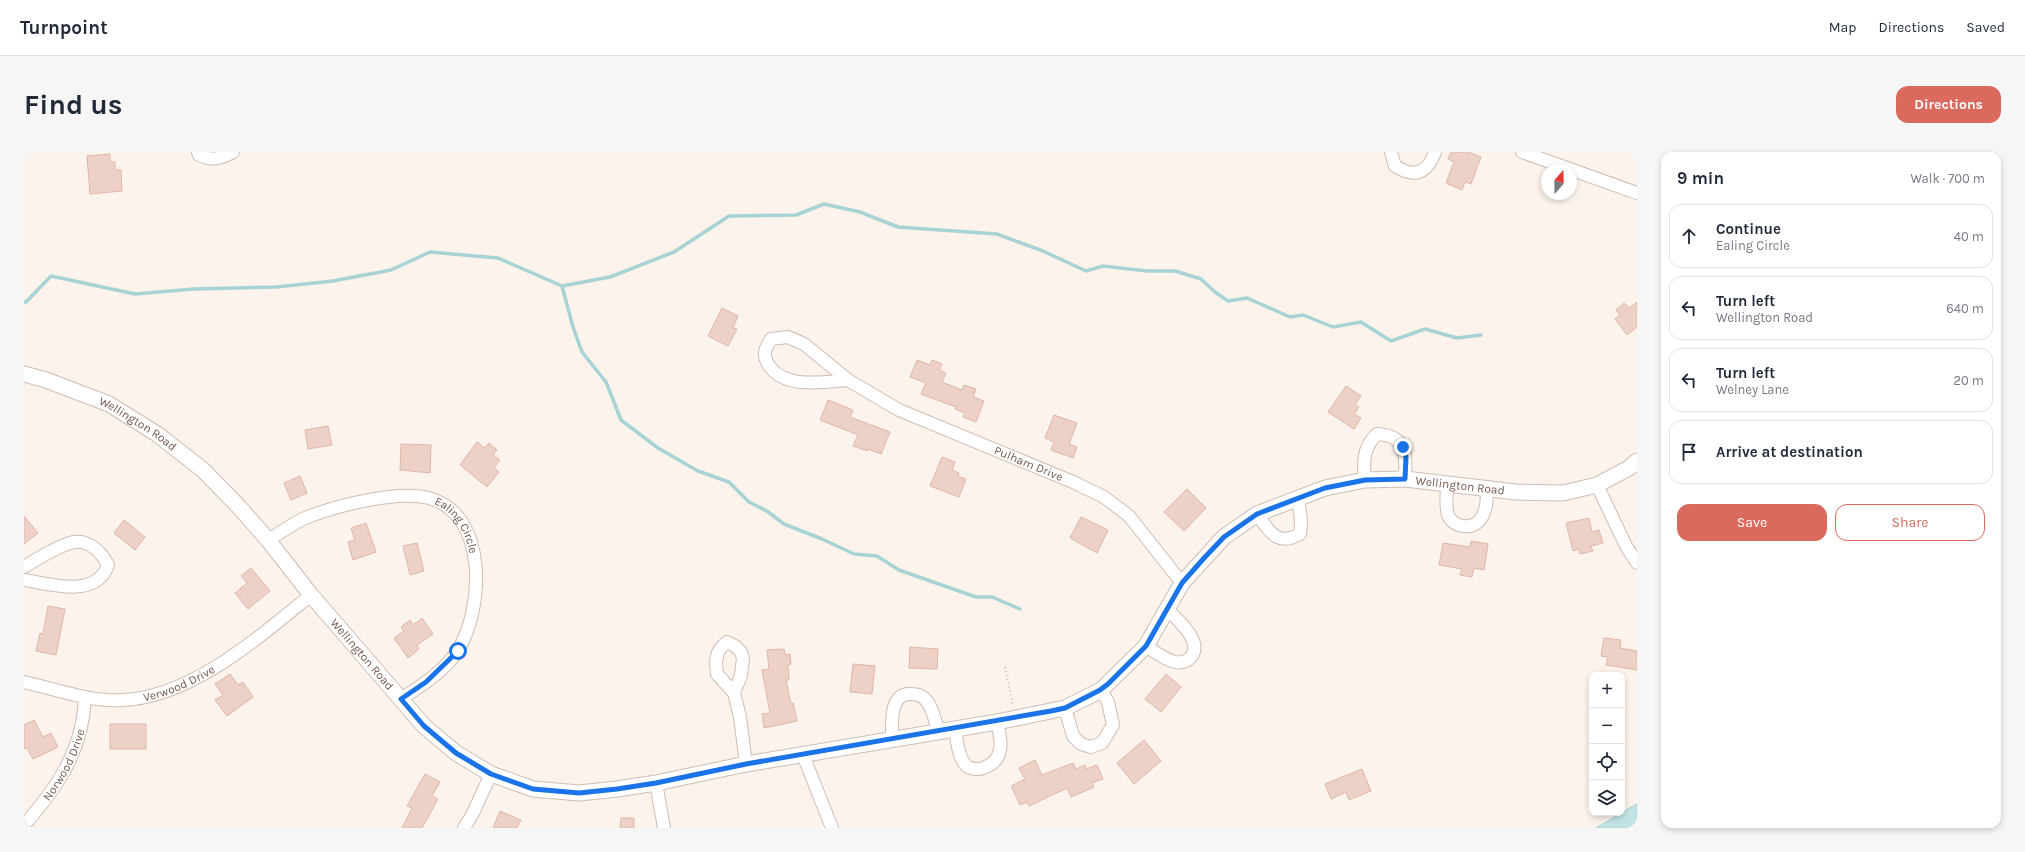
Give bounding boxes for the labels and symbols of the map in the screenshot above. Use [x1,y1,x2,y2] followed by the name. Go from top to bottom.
[1541,164,1577,200] north arrow
[97,394,179,454] street label: Wellington Road
[1394,438,1412,456] route end
[992,443,1065,484] street label: Pulham Drive
[1415,473,1505,498] street label: Wellington Road
[433,494,481,555] street label: Ealing Circle
[328,616,397,693] street label: Wellington Road
[449,642,467,660] route start
[142,662,217,704] street label: Verwood Drive
[40,727,87,803] street label: Norwood Drive

